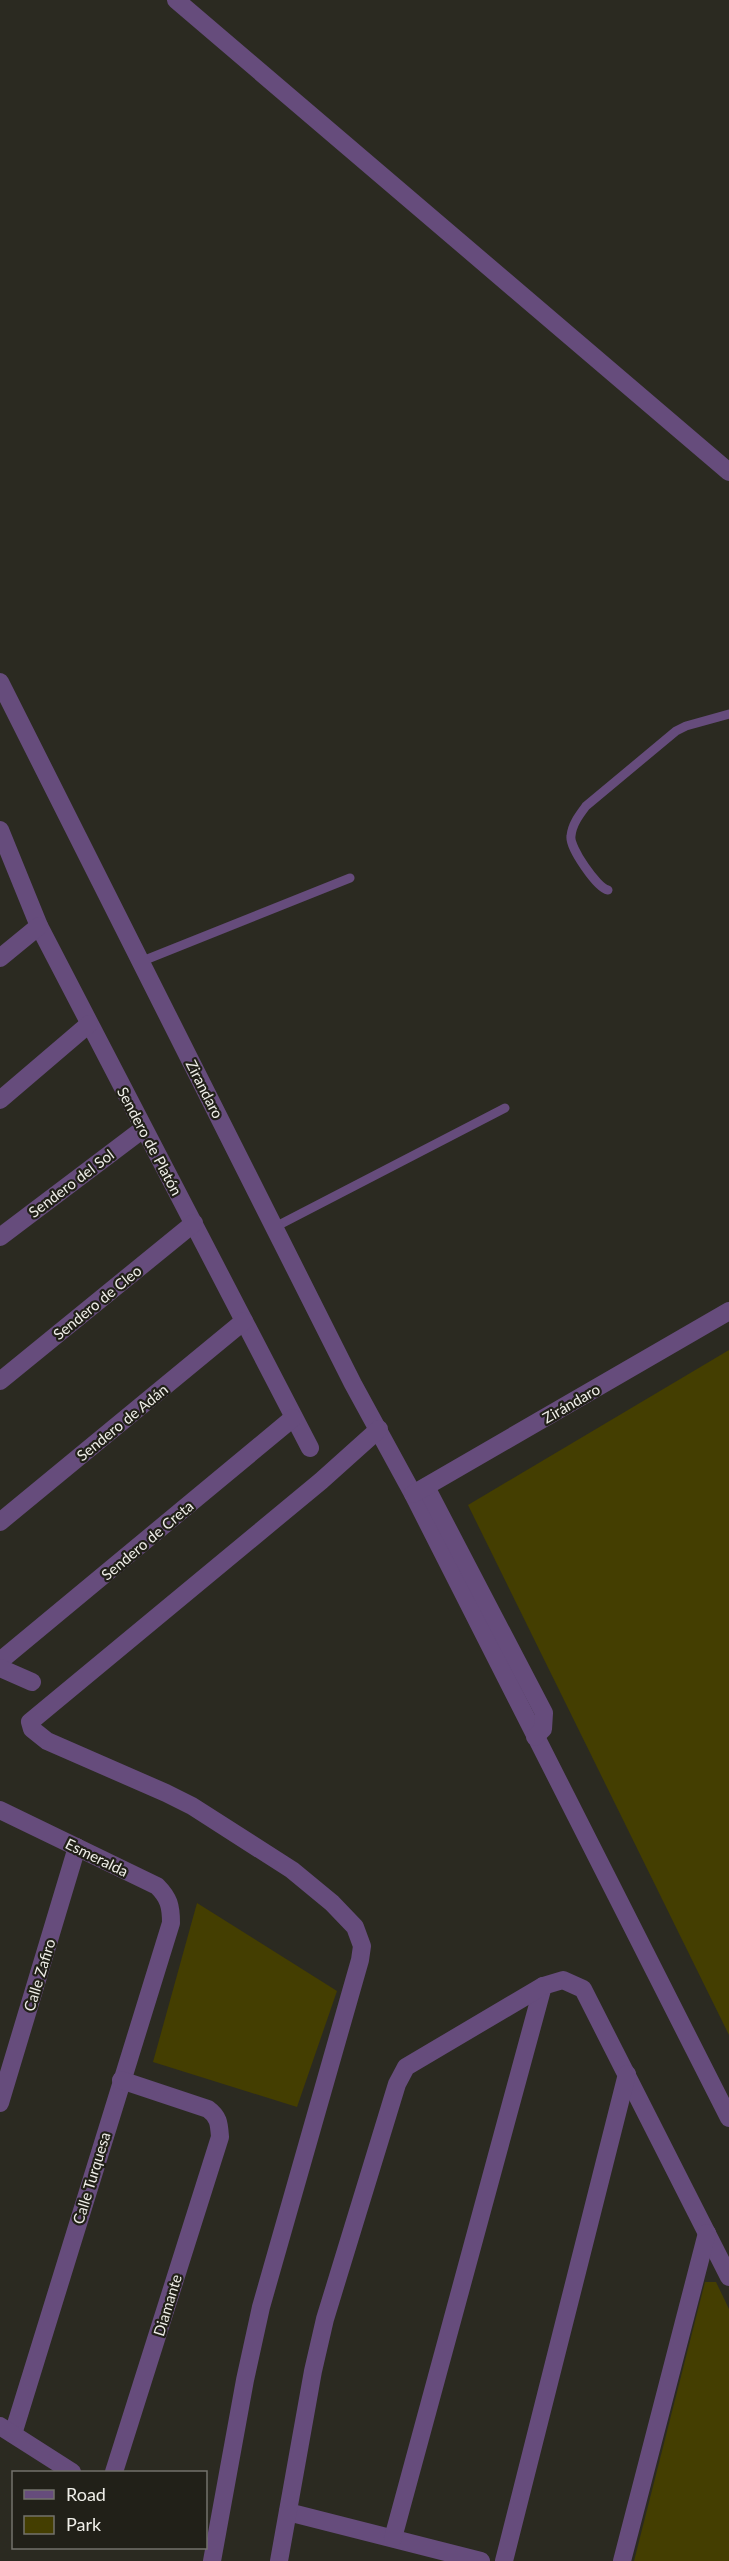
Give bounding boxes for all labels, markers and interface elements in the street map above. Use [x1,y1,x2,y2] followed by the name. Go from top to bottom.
[183,1057,227,1121] street label: Zirandaro
[114,1084,186,1198] street label: Sendero de Platón
[25,1145,117,1221] street label: Sendero del Sol
[49,1261,145,1343] street label: Sendero de Cleo
[539,1379,603,1427] street label: Zirándaro
[73,1380,171,1464] street label: Sendero de Adán
[97,1496,197,1584] street label: Sendero de Creta
[63,1834,131,1880] street label: Esmeralda
[19,1937,59,2013] street label: Calle Zafiro
[68,2130,114,2226] street label: Calle Turquesa
[149,2272,185,2338] street label: Diamante
[12,2471,207,2549] legend
[66,2483,106,2505] text: Road
[66,2513,102,2535] text: Park

